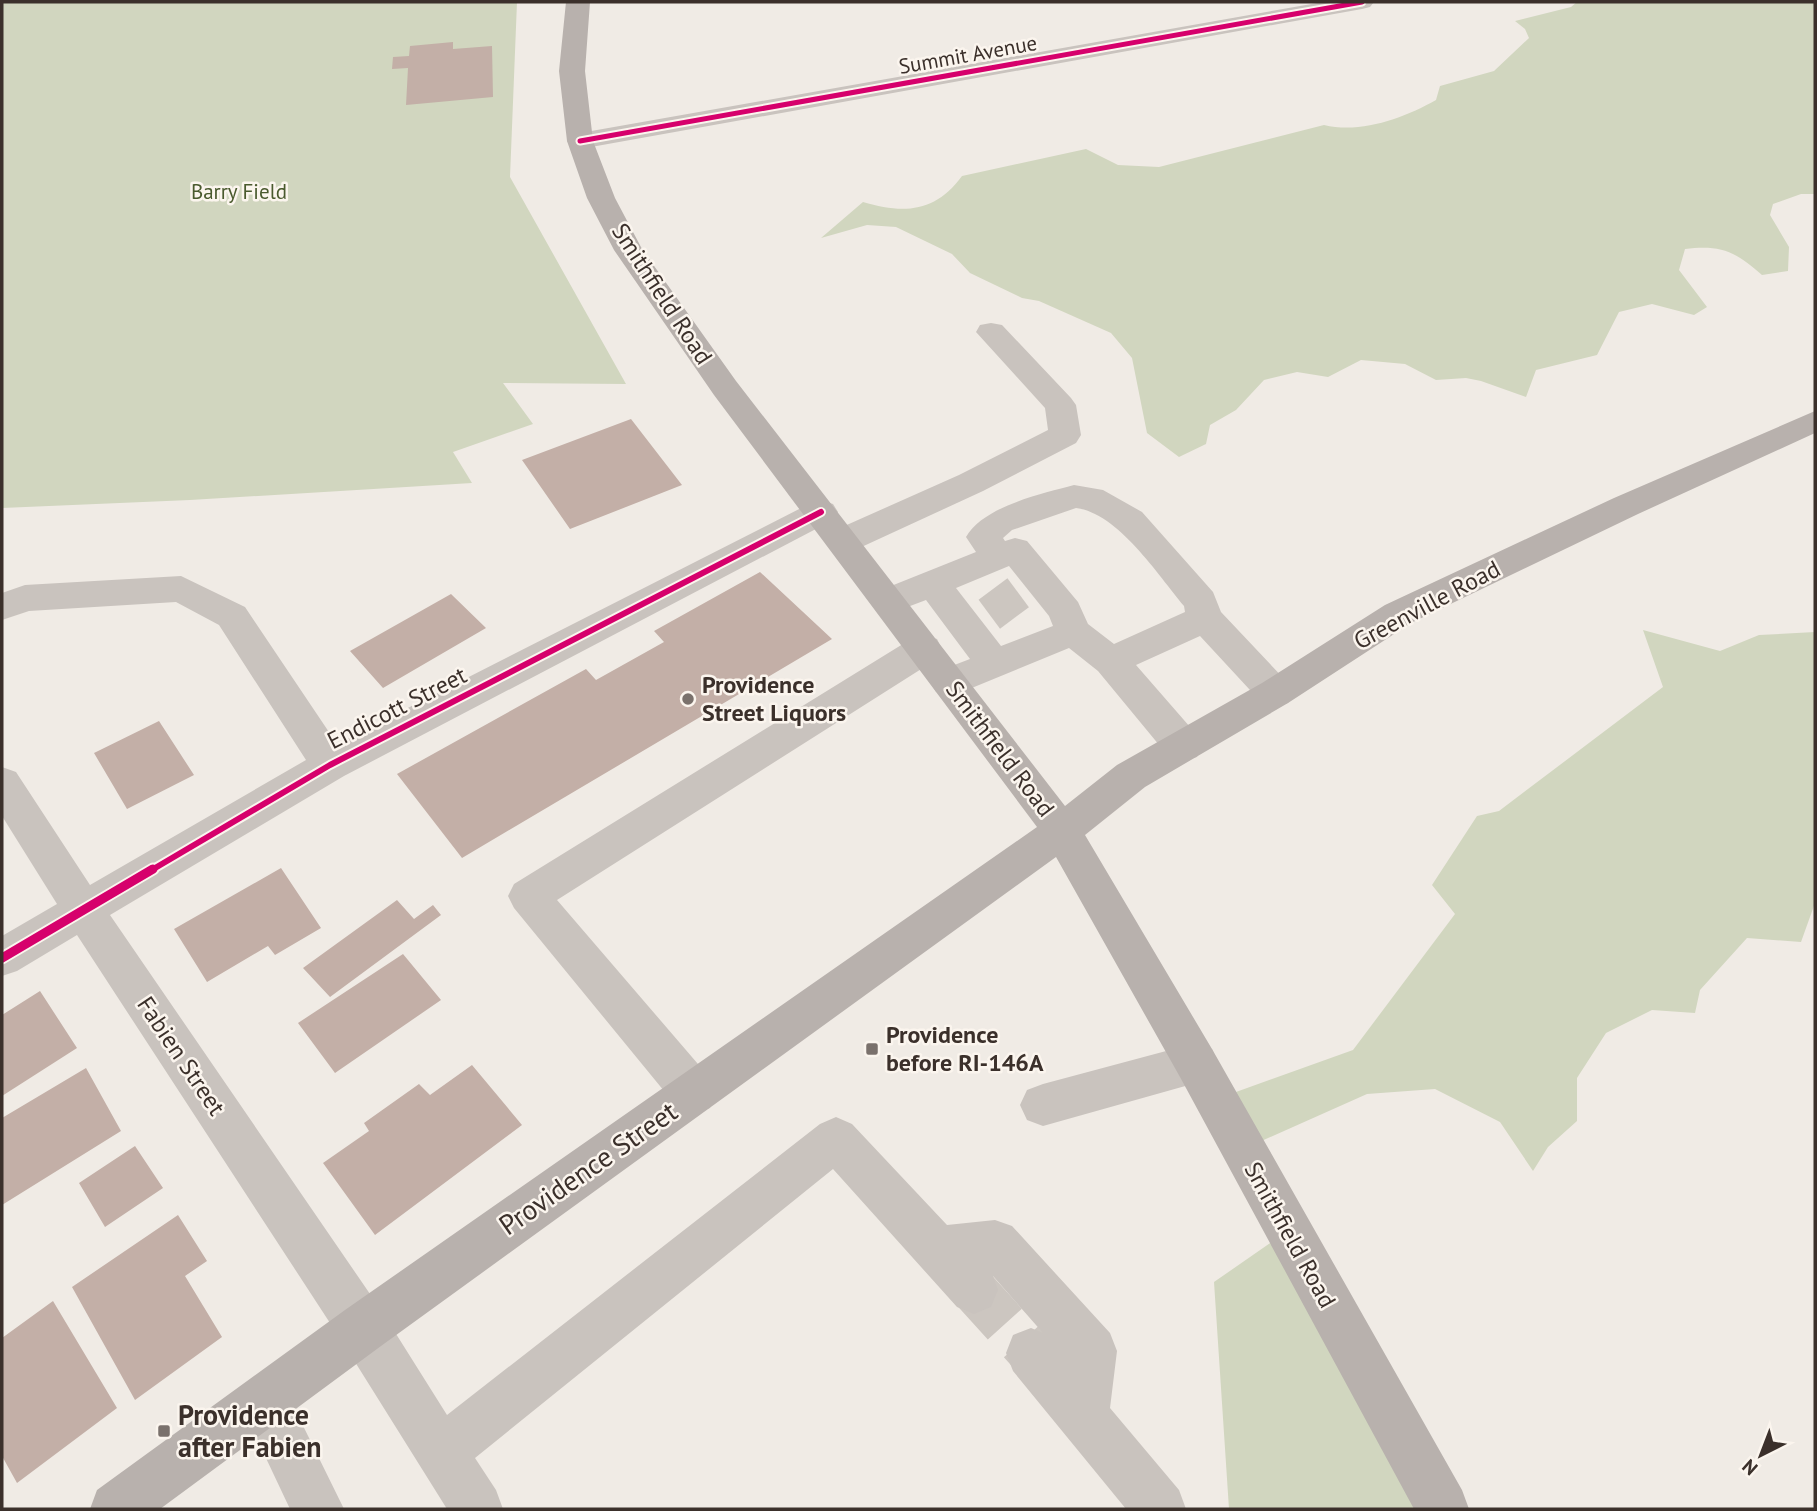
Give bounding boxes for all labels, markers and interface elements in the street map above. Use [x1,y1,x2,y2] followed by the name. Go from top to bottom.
[897,29,1039,80] street label: Summit Avenue
[191,178,287,205] park label: Barry Field
[605,217,720,370] street label: Smithfield Road
[1348,553,1505,656] street label: Greenville Road
[322,659,472,756] street label: Endicott Street
[702,669,846,728] place label: Providence Street Liquors
[939,675,1062,823] street label: Smithfield Road
[680,691,696,707] marker: Providence Street Liquors
[130,990,232,1121] street label: Fabien Street
[886,1019,1044,1078] place label: Providence before RI-146A
[864,1041,880,1057] marker: Providence before RI-146A
[491,1092,685,1243] street label: Providence Street
[1238,1156,1343,1313] street label: Smithfield Road
[178,1396,322,1465] place label: Providence after Fabien
[1726,1420,1796,1490] north arrow
[156,1423,172,1439] marker: Providence after Fabien
[1737,1455,1762,1481] text: N

